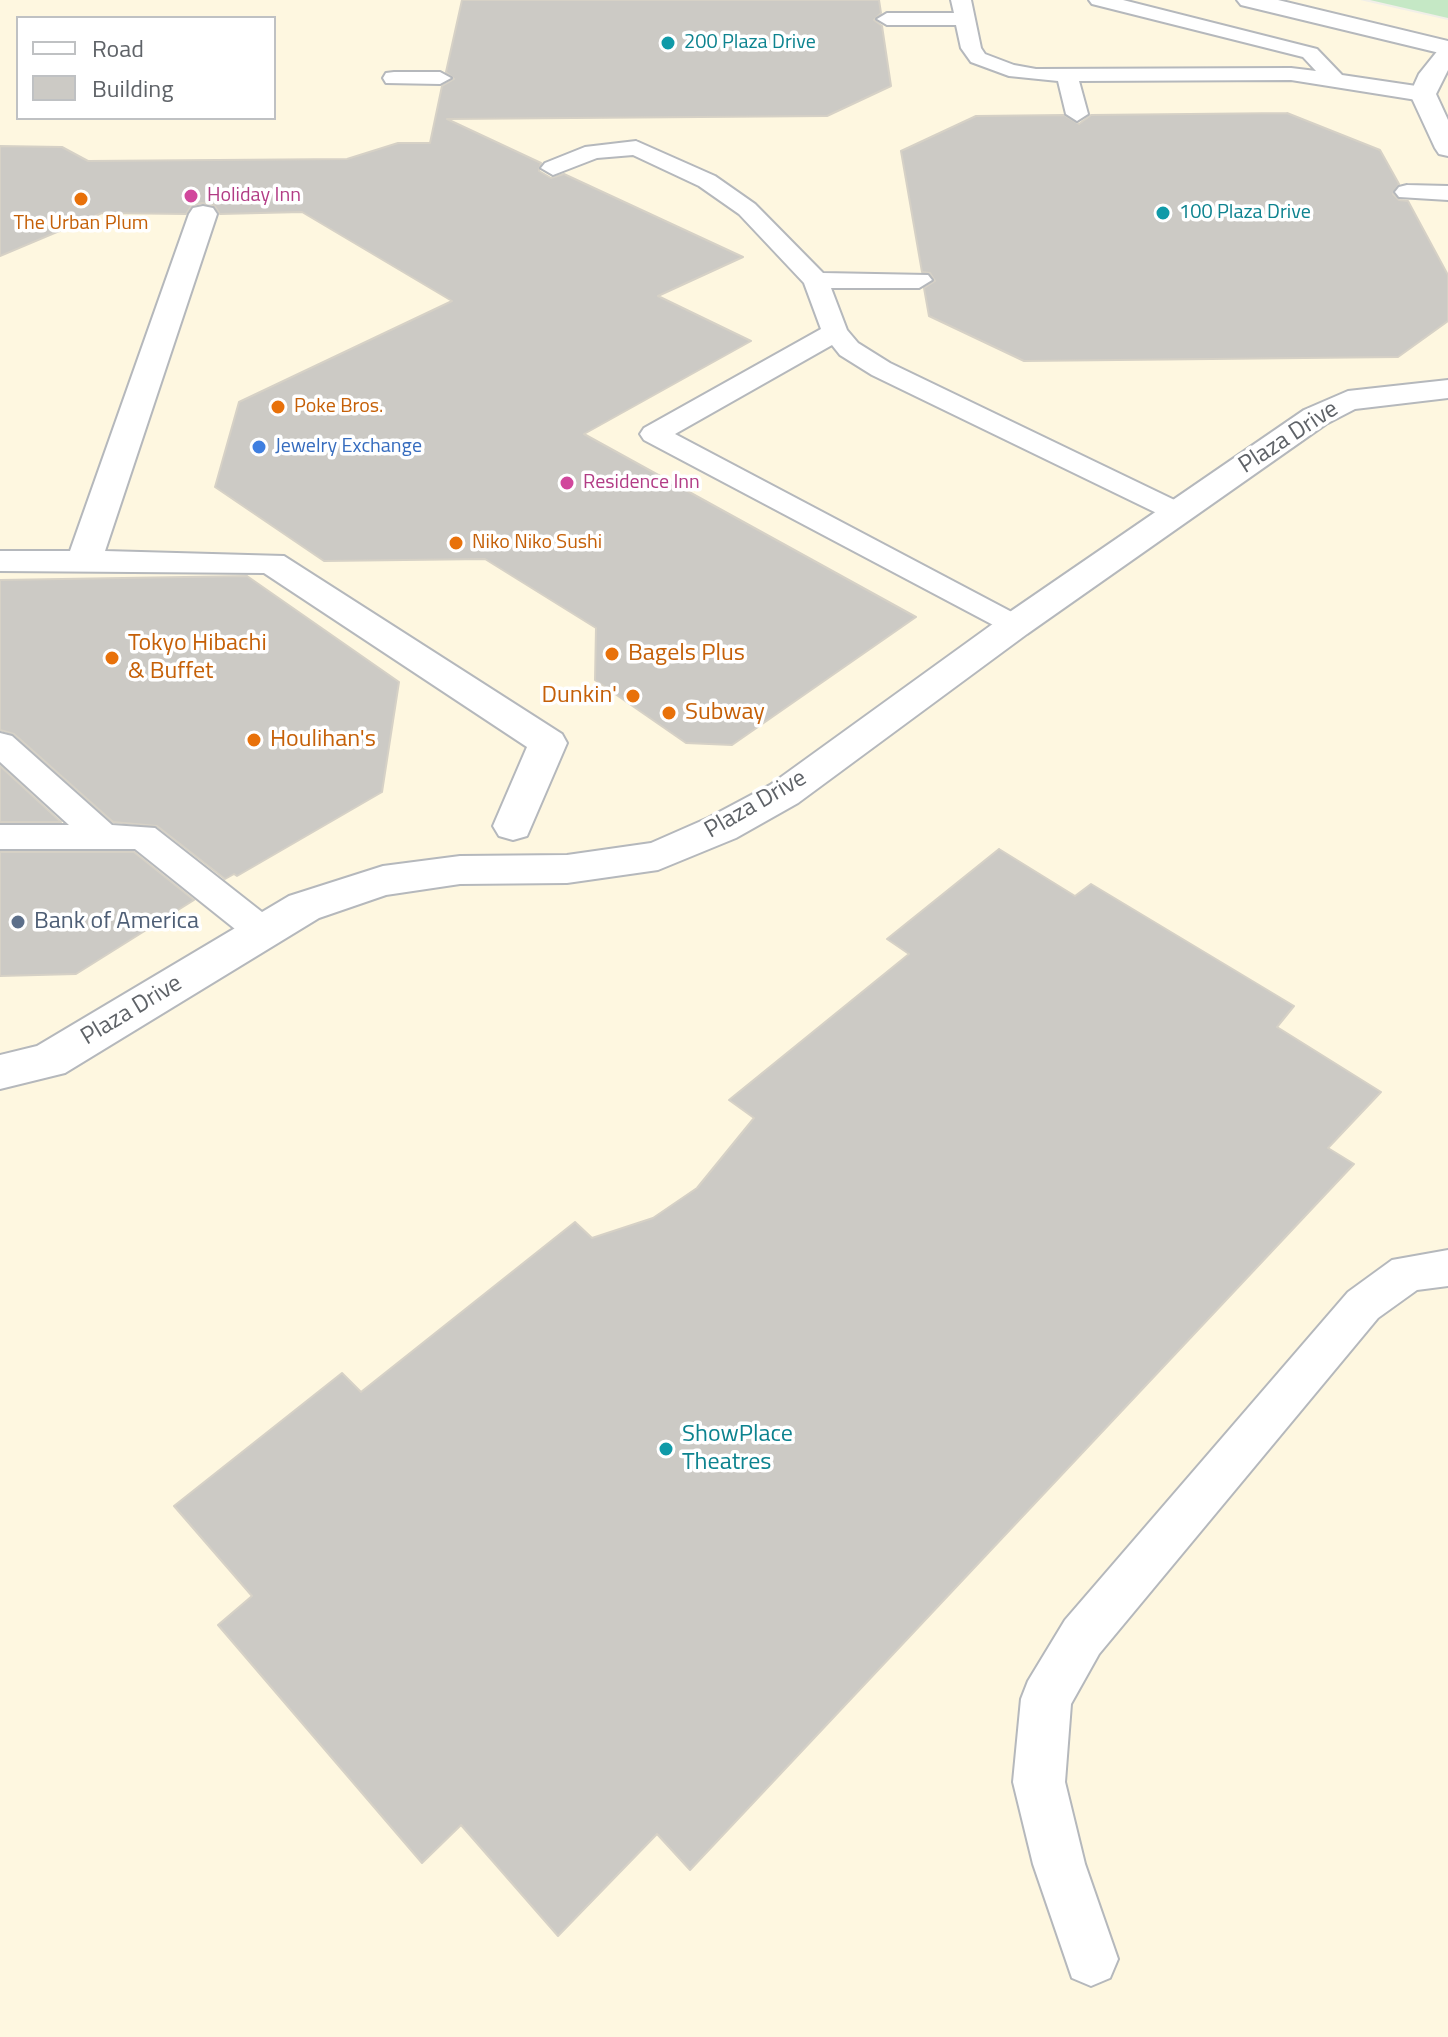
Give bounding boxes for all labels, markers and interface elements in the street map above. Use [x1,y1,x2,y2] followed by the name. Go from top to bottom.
[16,16,276,120] legend
[92,30,144,66] text: Road
[684,31,816,55] place label: 200 Plaza Drive
[659,34,677,52] marker: 200 Plaza Drive
[92,70,174,106] text: Building
[207,184,301,208] place label: Holiday Inn
[182,187,200,205] marker: Holiday Inn
[72,190,90,208] marker: The Urban Plum
[1179,201,1311,225] place label: 100 Plaza Drive
[1154,204,1172,222] marker: 100 Plaza Drive
[13,212,149,236] place label: The Urban Plum
[294,395,383,419] place label: Poke Bros.
[1234,395,1344,481] street label: Plaza Drive
[269,398,287,416] marker: Poke Bros.
[275,435,422,459] place label: Jewelry Exchange
[250,438,268,456] marker: Jewelry Exchange
[583,471,700,495] place label: Residence Inn
[558,474,576,492] marker: Residence Inn
[472,531,602,555] place label: Niko Niko Sushi
[447,534,465,552] marker: Niko Niko Sushi
[128,630,267,686] place label: Tokyo Hibachi & Buffet
[628,640,745,668] place label: Bagels Plus
[603,645,621,663] marker: Bagels Plus
[103,649,121,667] marker: Tokyo Hibachi & Buffet
[542,682,617,710] place label: Dunkin'
[624,687,642,705] marker: Dunkin'
[685,699,765,727] place label: Subway
[660,704,678,722] marker: Subway
[270,726,376,754] place label: Houlihan's
[245,731,263,749] marker: Houlihan's
[700,764,812,846] street label: Plaza Drive
[34,908,199,936] place label: Bank of America
[9,913,27,931] marker: Bank of America
[76,970,188,1052] street label: Plaza Drive
[682,1421,793,1477] place label: ShowPlace Theatres
[657,1440,675,1458] marker: ShowPlace Theatres

